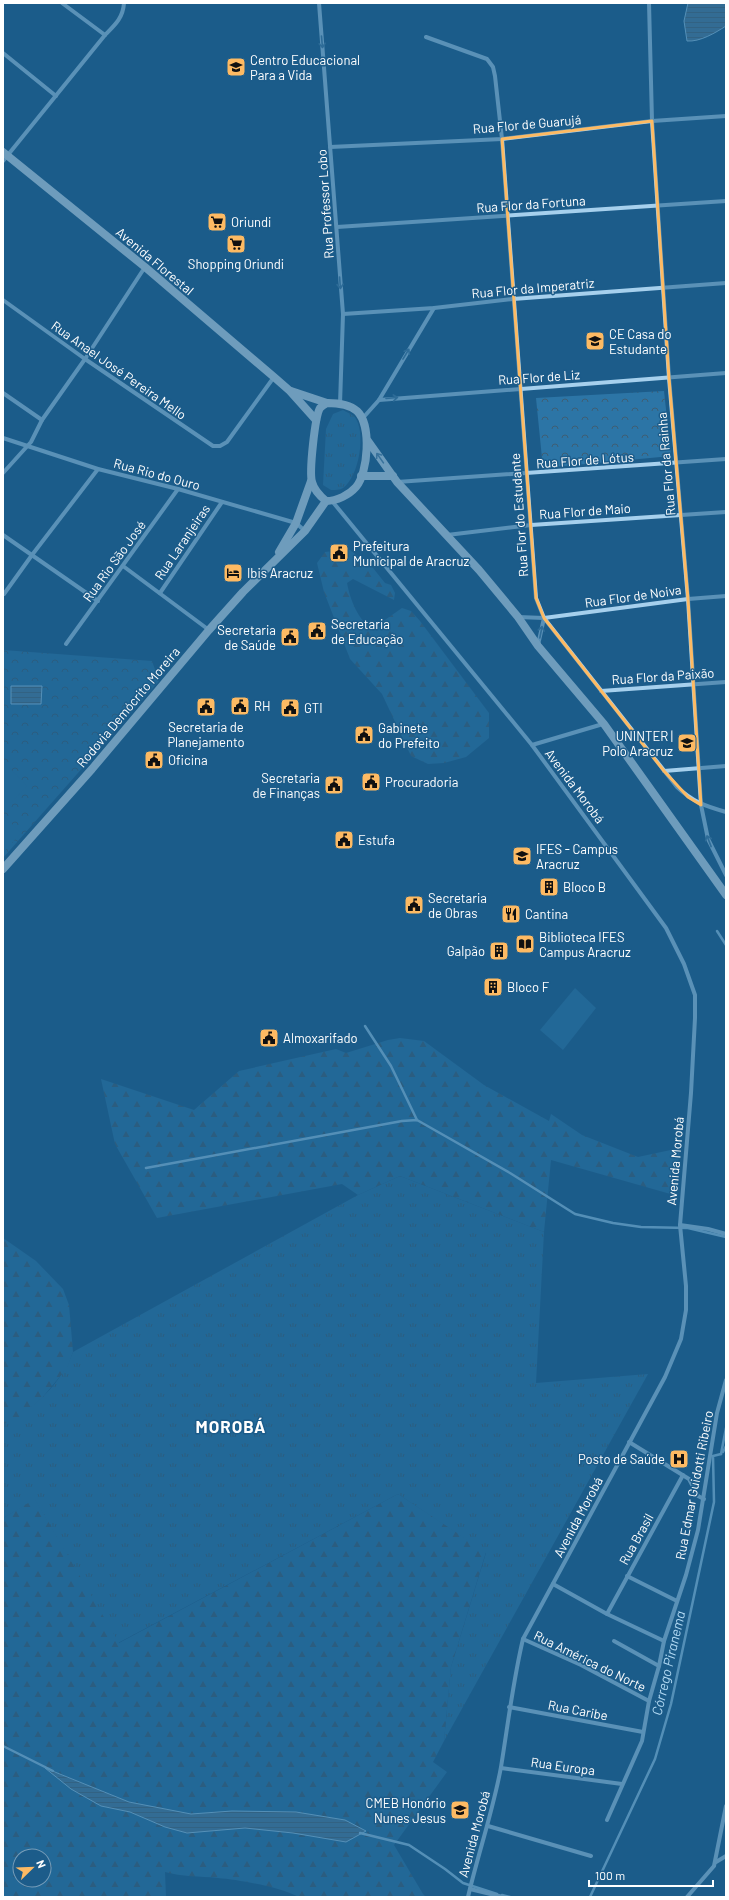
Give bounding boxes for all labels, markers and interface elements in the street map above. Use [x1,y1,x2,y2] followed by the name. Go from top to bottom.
[318,35,325,48] one-way arrow
[250,52,360,83] place label: Centro Educacional Para a Vida
[225,56,247,78] school or university icon: Centro Educacional Para a Vida
[472,111,582,137] street label: Rua Flor de Guarujá
[313,149,337,259] street label: Rua Professor Lobo
[476,192,586,216] street label: Rua Flor da Fortuna
[206,211,228,233] supermarket icon: Oriundi
[231,214,271,230] place label: Oriundi
[113,224,197,298] street label: Avenida Florestal
[225,233,247,255] supermarket icon: Shopping Oriundi
[188,256,284,272] place label: Shopping Oriundi
[471,275,595,301] street label: Rua Flor da Imperatriz
[337,276,344,289] one-way arrow
[48,317,190,423] street label: Rua Anael José Pereira Mello
[609,326,671,357] place label: CE Casa do Estudante
[584,330,606,352] school or university icon: CE Casa do Estudante
[403,348,411,360] one-way arrow
[498,366,581,388] street label: Rua Flor de Liz
[385,395,398,402] one-way arrow
[654,412,678,516] street label: Rua Flor da Rainha
[536,449,634,471] street label: Rua Flor de Lótus
[376,453,384,464] one-way arrow
[507,453,531,577] street label: Rua Flor do Estudante
[112,455,202,493] street label: Rua Rio do Ouro
[539,500,631,522] street label: Rua Flor de Maio
[151,501,213,583] street label: Rua Laranjeiras
[79,517,149,605] street label: Rua Rio São José
[353,538,469,569] place label: Prefeitura Municipal de Aracruz
[328,542,350,564] public building icon: Prefeitura Municipal de Aracruz
[222,562,244,584] hotel icon: Ibis Aracruz
[247,565,313,581] place label: Ibis Aracruz
[584,581,682,611] street label: Rua Flor de Noiva
[331,616,403,647] place label: Secretaria de Educação
[306,620,328,642] public building icon: Secretaria de Educação
[217,622,276,653] place label: Secretaria de Saúde
[279,626,301,648] public building icon: Secretaria de Saúde
[537,626,545,639] one-way arrow
[73,644,183,770] street label: Rodovia Demócrito Moreira
[611,664,715,688] street label: Rua Flor da Paixão
[229,695,251,717] public building icon: RH
[195,696,217,718] public building icon: Secretaria de Planejamento
[279,697,301,719] public building icon: GTI
[254,698,270,714] place label: RH
[304,700,323,716] place label: GTI
[167,719,245,750] place label: Secretaria de Planejamento
[378,720,440,751] place label: Gabinete do Prefeito
[353,724,375,746] public building icon: Gabinete do Prefeito
[602,728,673,759] place label: UNINTER | Polo Aracruz
[676,732,698,754] school or university icon: UNINTER | Polo Aracruz
[542,746,608,826] street label: Avenida Morobá
[143,749,165,771] public building icon: Oficina
[168,752,208,768] place label: Oficina
[252,770,320,801] place label: Secretaria de Finanças
[360,771,382,793] public building icon: Procuradoria
[323,774,345,796] public building icon: Secretaria de Finanças
[385,774,458,790] place label: Procuradoria
[333,829,355,851] public building icon: Estufa
[358,832,395,848] place label: Estufa
[705,836,713,848] one-way arrow
[536,841,618,872] place label: IFES - Campus Aracruz
[511,845,533,867] school or university icon: IFES - Campus Aracruz
[538,876,560,898] building icon: Bloco B
[563,879,606,895] place label: Bloco B
[428,890,487,921] place label: Secretaria de Obras
[403,894,425,916] public building icon: Secretaria de Obras
[500,903,522,925] restaurant icon: Cantina
[525,906,568,922] place label: Cantina
[539,929,631,960] place label: Biblioteca IFES Campus Aracruz
[514,933,536,955] library icon: Biblioteca IFES Campus Aracruz
[488,940,510,962] building icon: Galpão
[447,943,485,959] place label: Galpão
[482,976,504,998] building icon: Bloco F
[507,979,550,995] place label: Bloco F
[258,1027,280,1049] public building icon: Almoxarifado
[283,1030,358,1046] place label: Almoxarifado
[663,1116,687,1206] street label: Avenida Morobá
[672,1409,716,1561] street label: Rua Edmar Guidotti Ribeiro
[195,1416,267,1436] district label: MOROBÁ
[668,1448,690,1470] hospital icon: Posto de Saúde
[578,1451,665,1467] place label: Posto de Saúde
[550,1474,606,1560] street label: Avenida Morobá
[615,1511,657,1567] street label: Rua Brasil
[648,1609,688,1717] water label: Córrego Piranema
[531,1627,649,1695] street label: Rua América do Norte
[547,1696,609,1724] street label: Rua Caribe
[530,1754,596,1778] street label: Rua Europa
[455,1789,493,1879] street label: Avenida Morobá
[366,1795,446,1826] place label: CMEB Honório Nunes Jesus
[449,1799,471,1821] school or university icon: CMEB Honório Nunes Jesus
[12,1848,52,1888] north arrow
[34,1858,49,1870] text: N
[589,1862,713,1888] scale bar
[595,1868,625,1882] text: 100 m

